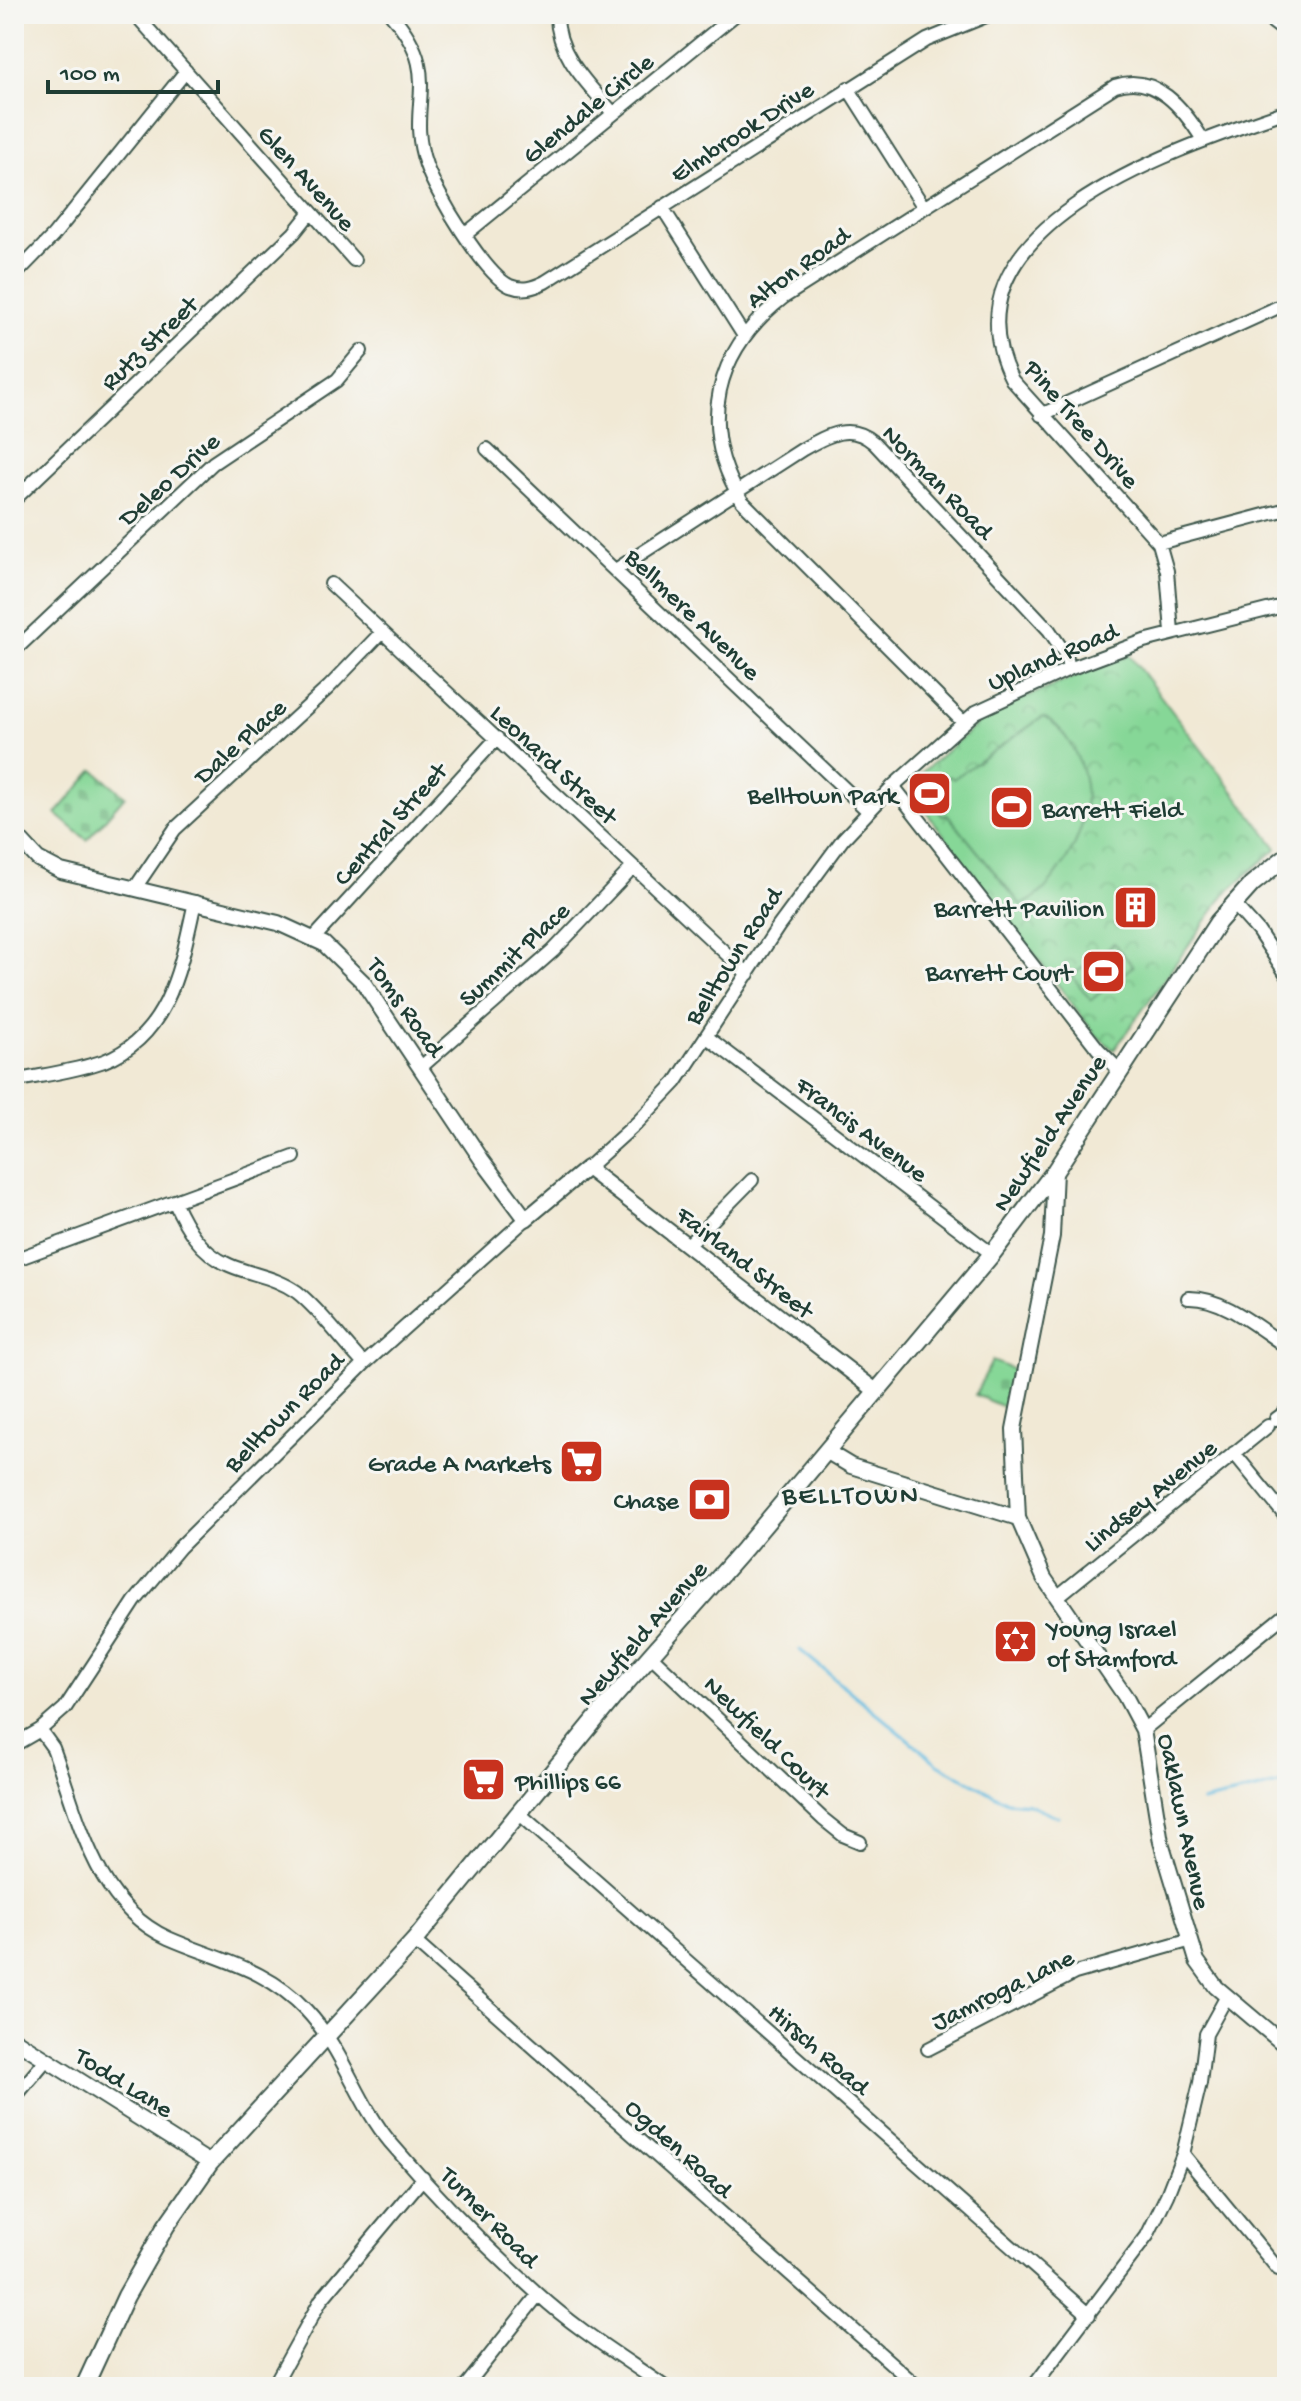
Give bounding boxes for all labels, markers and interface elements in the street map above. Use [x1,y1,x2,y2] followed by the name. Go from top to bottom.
[48,44,218,94] scale bar
[518,48,662,173] street label: Glendale Circle
[59,61,120,90] text: 100 m
[666,76,821,192] street label: Elmbrook Drive
[249,120,361,240] street label: Glen Avenue
[742,221,859,318] street label: Alton Road
[96,290,208,399] street label: Rutz Street
[1015,354,1144,497] street label: Pine Tree Drive
[873,420,999,549] street label: Norman Road
[112,427,229,536] street label: Deleo Drive
[616,543,766,689] street label: Bellmere Avenue
[984,617,1125,700] street label: Upland Road
[188,693,295,794] street label: Dale Place
[482,699,624,835] street label: Leonard Street
[329,756,457,894] street label: Central Street
[905,770,953,818] sports icon: Belltown Park
[746,783,900,814] place label: Belltown Park
[987,784,1035,832] sports icon: Barrett Field
[1041,797,1184,828] place label: Barrett Field
[679,881,793,1033] street label: Belltown Road
[1111,883,1159,931] building icon: Barrett Pavilion
[933,896,1105,927] place label: Barrett Pavilion
[454,897,578,1015] street label: Summit Place
[1079,947,1127,995] sports icon: Barrett Court
[357,951,450,1066] street label: Toms Road
[924,960,1074,991] place label: Barrett Court
[988,1050,1116,1219] street label: Newfield Avenue
[787,1071,933,1192] street label: Francis Avenue
[668,1201,820,1329] street label: Fairland Street
[219,1346,354,1482] street label: Belltown Road
[1079,1434,1225,1561] street label: Lindsey Avenue
[558,1438,606,1486] supermarket icon: Grade A Markets
[368,1451,552,1482] place label: Grade A Markets
[686,1475,734,1523] bank icon: Chase
[781,1481,920,1514] district label: BELLTOWN
[614,1488,680,1519] place label: Chase
[573,1555,716,1714] street label: Newfield Avenue
[1045,1616,1178,1677] place label: Young Israel of Stamford
[992,1618,1040,1666] synagogue icon: Young Israel of Stamford
[695,1671,836,1809] street label: Newfield Court
[1148,1731,1215,1913] street label: Oaklawn Avenue
[460,1756,508,1804] supermarket icon: Phillips 66
[514,1769,622,1800] place label: Phillips 66
[928,1944,1081,2040] street label: Jamroga Lane
[760,1999,876,2105] street label: Hirsch Road
[66,2042,178,2127] street label: Todd Lane
[617,2094,739,2208] street label: Ogden Road
[430,2160,545,2278] street label: Turner Road

